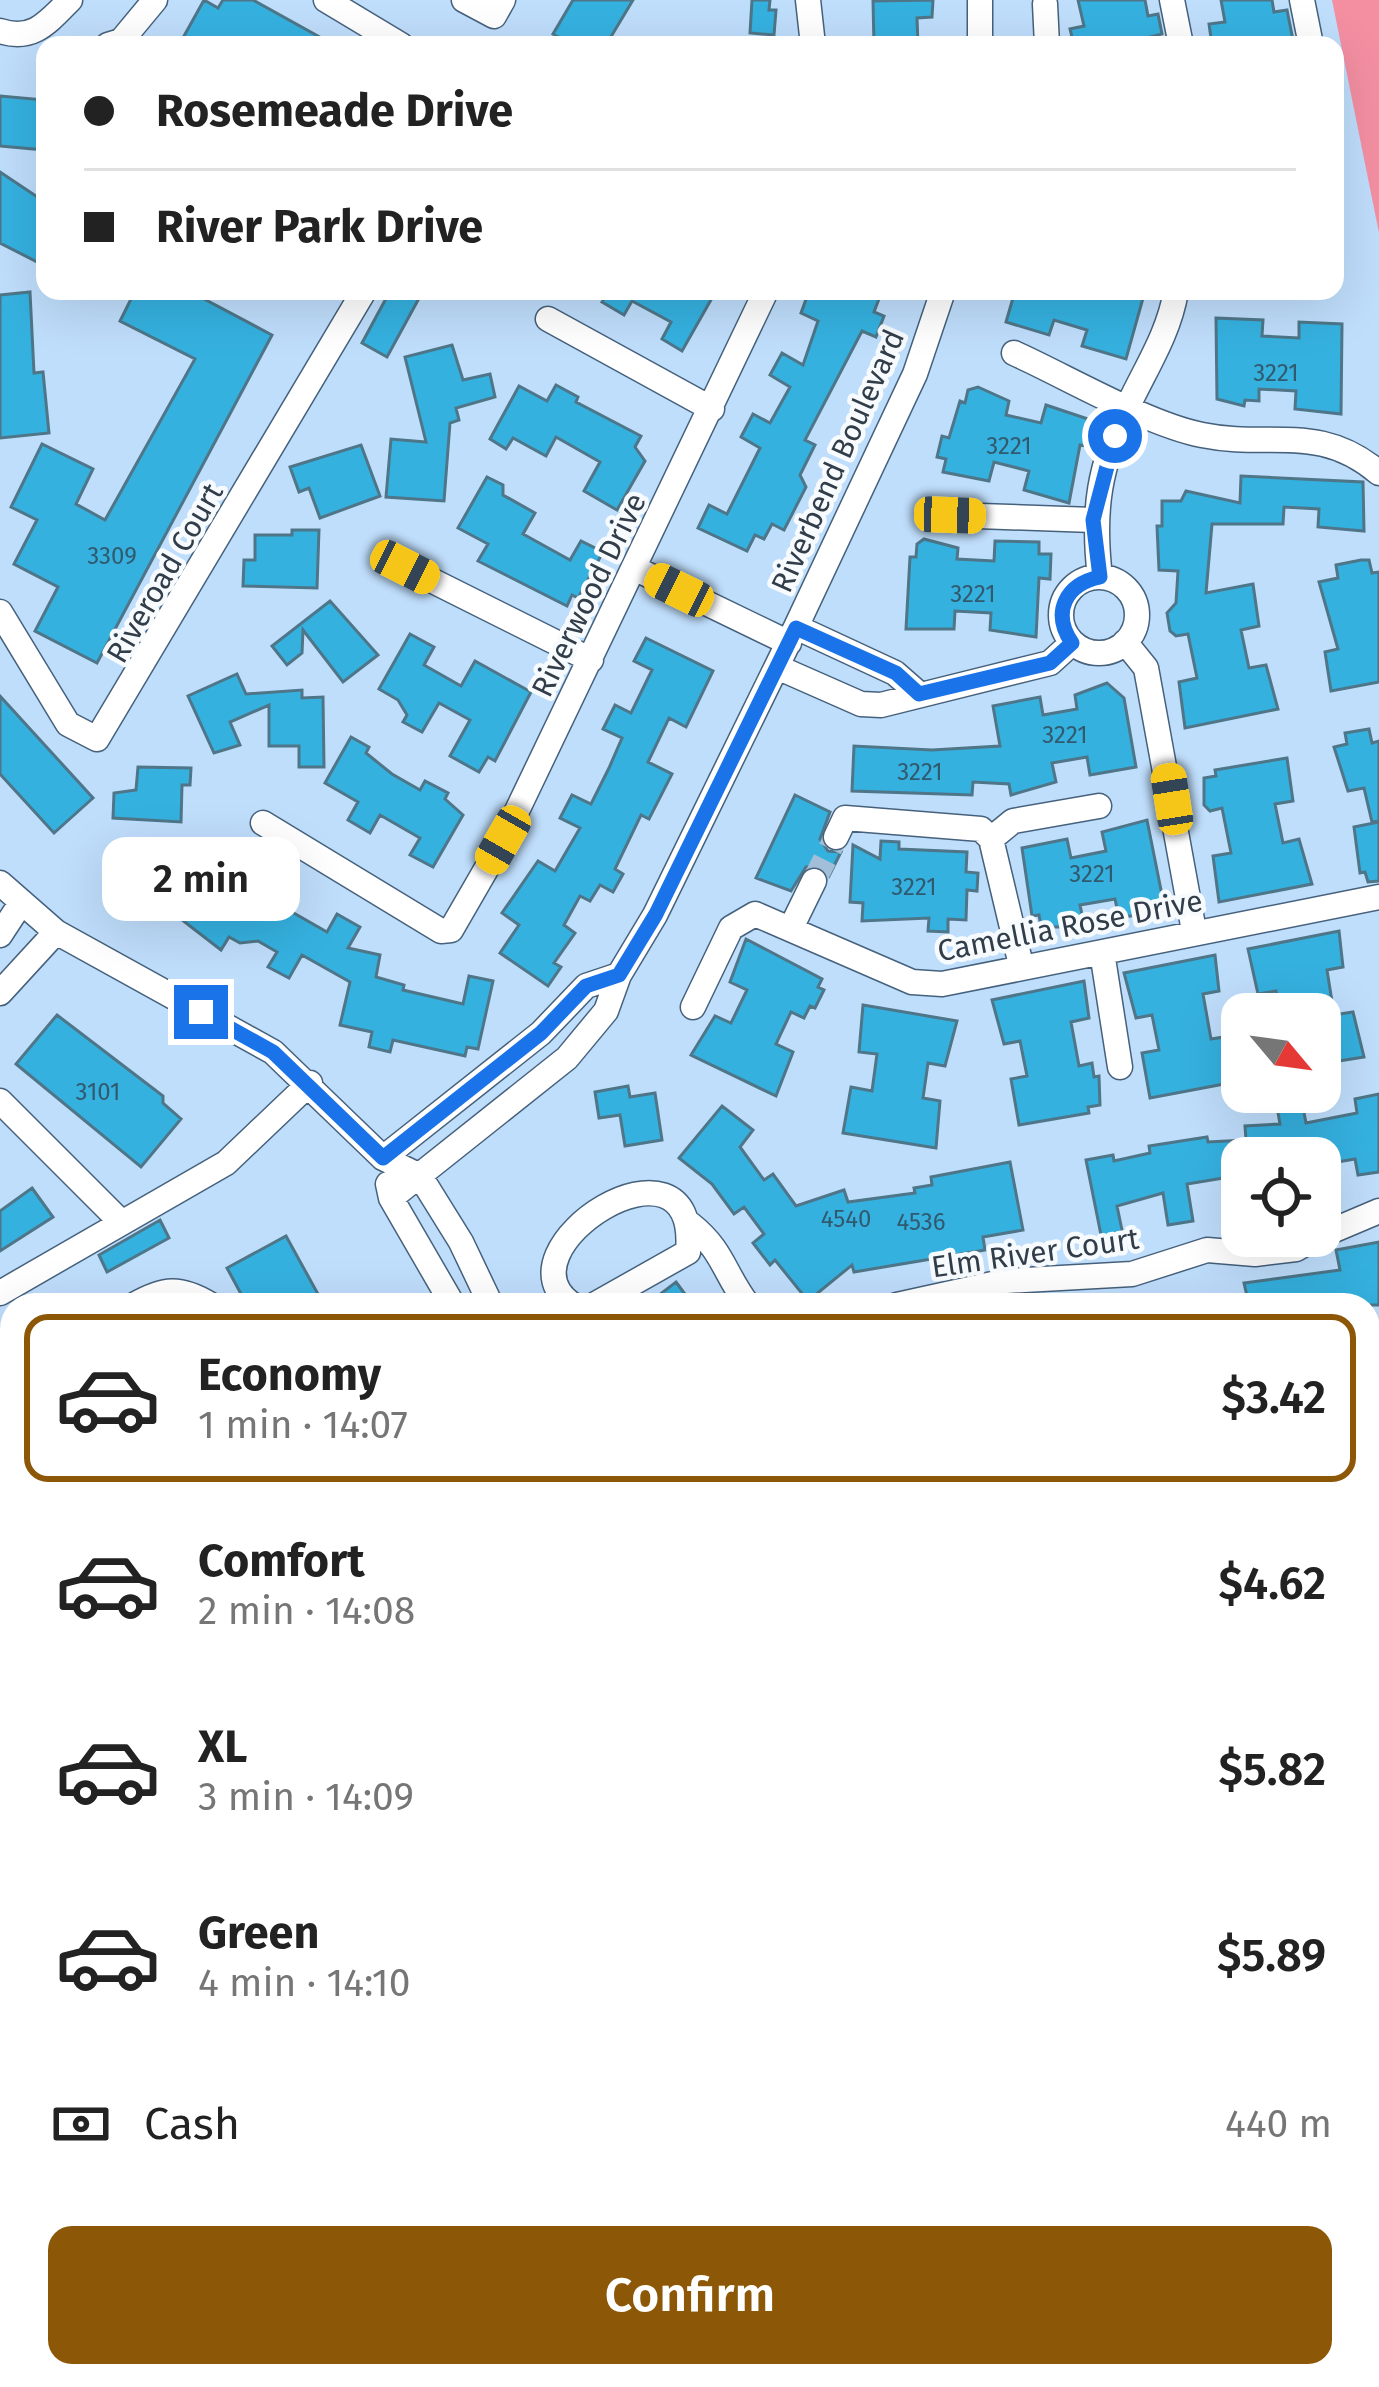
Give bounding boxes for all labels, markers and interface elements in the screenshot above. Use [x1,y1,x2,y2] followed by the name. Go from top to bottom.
[156,84,513,138] text: Rosemeade Drive
[156,200,483,254] text: River Park Drive
[764,324,912,598] street label: Riverbend Boulevard
[1253,359,1299,387] house number: 3221
[1088,409,1142,463] route start
[986,432,1032,460] house number: 3221
[99,477,231,669] street label: Riveroad Court
[524,487,654,703] street label: Riverwood Drive
[913,496,987,534] car
[365,535,445,599] car
[87,542,137,570] house number: 3309
[639,558,719,622] car
[950,580,996,608] house number: 3221
[1042,721,1088,749] house number: 3221
[897,758,943,786] house number: 3221
[1149,761,1195,837] car
[469,800,537,880] car
[102,838,300,922] callout: 2 min
[153,856,249,902] text: 2 min
[1069,860,1115,888] house number: 3221
[891,873,937,901] house number: 3221
[934,883,1206,969] street label: Camellia Rose Drive
[174,985,228,1039] route end
[1221,993,1341,1113] north arrow
[1221,993,1341,1257] map controls
[76,1078,120,1106] house number: 3101
[1221,1137,1341,1257] button: locate
[821,1205,871,1233] house number: 4540
[896,1208,946,1236] house number: 4536
[929,1221,1141,1285] street label: Elm River Court
[54,1344,162,1452] icon: car
[198,1348,381,1402] text: Economy
[1221,1371,1326,1425] text: $3.42
[198,1402,408,1448] text: 1 min · 14:07
[54,1530,162,1638] icon: car
[198,1534,365,1588] text: Comfort
[1219,1557,1326,1611] text: $4.62
[198,1588,415,1634] text: 2 min · 14:08
[54,1716,162,1824] icon: car
[198,1720,247,1774] text: XL
[1219,1743,1326,1797] text: $5.82
[198,1774,414,1820] text: 3 min · 14:09
[54,1902,162,2010] icon: car
[198,1906,319,1960] text: Green
[1217,1929,1326,1983] text: $5.89
[198,1960,410,2006] text: 4 min · 14:10
[48,2091,114,2157] icon: cash
[144,2097,240,2151] text: Cash
[1225,2101,1332,2147] text: 440 m
[48,2226,1332,2364] button: Confirm

